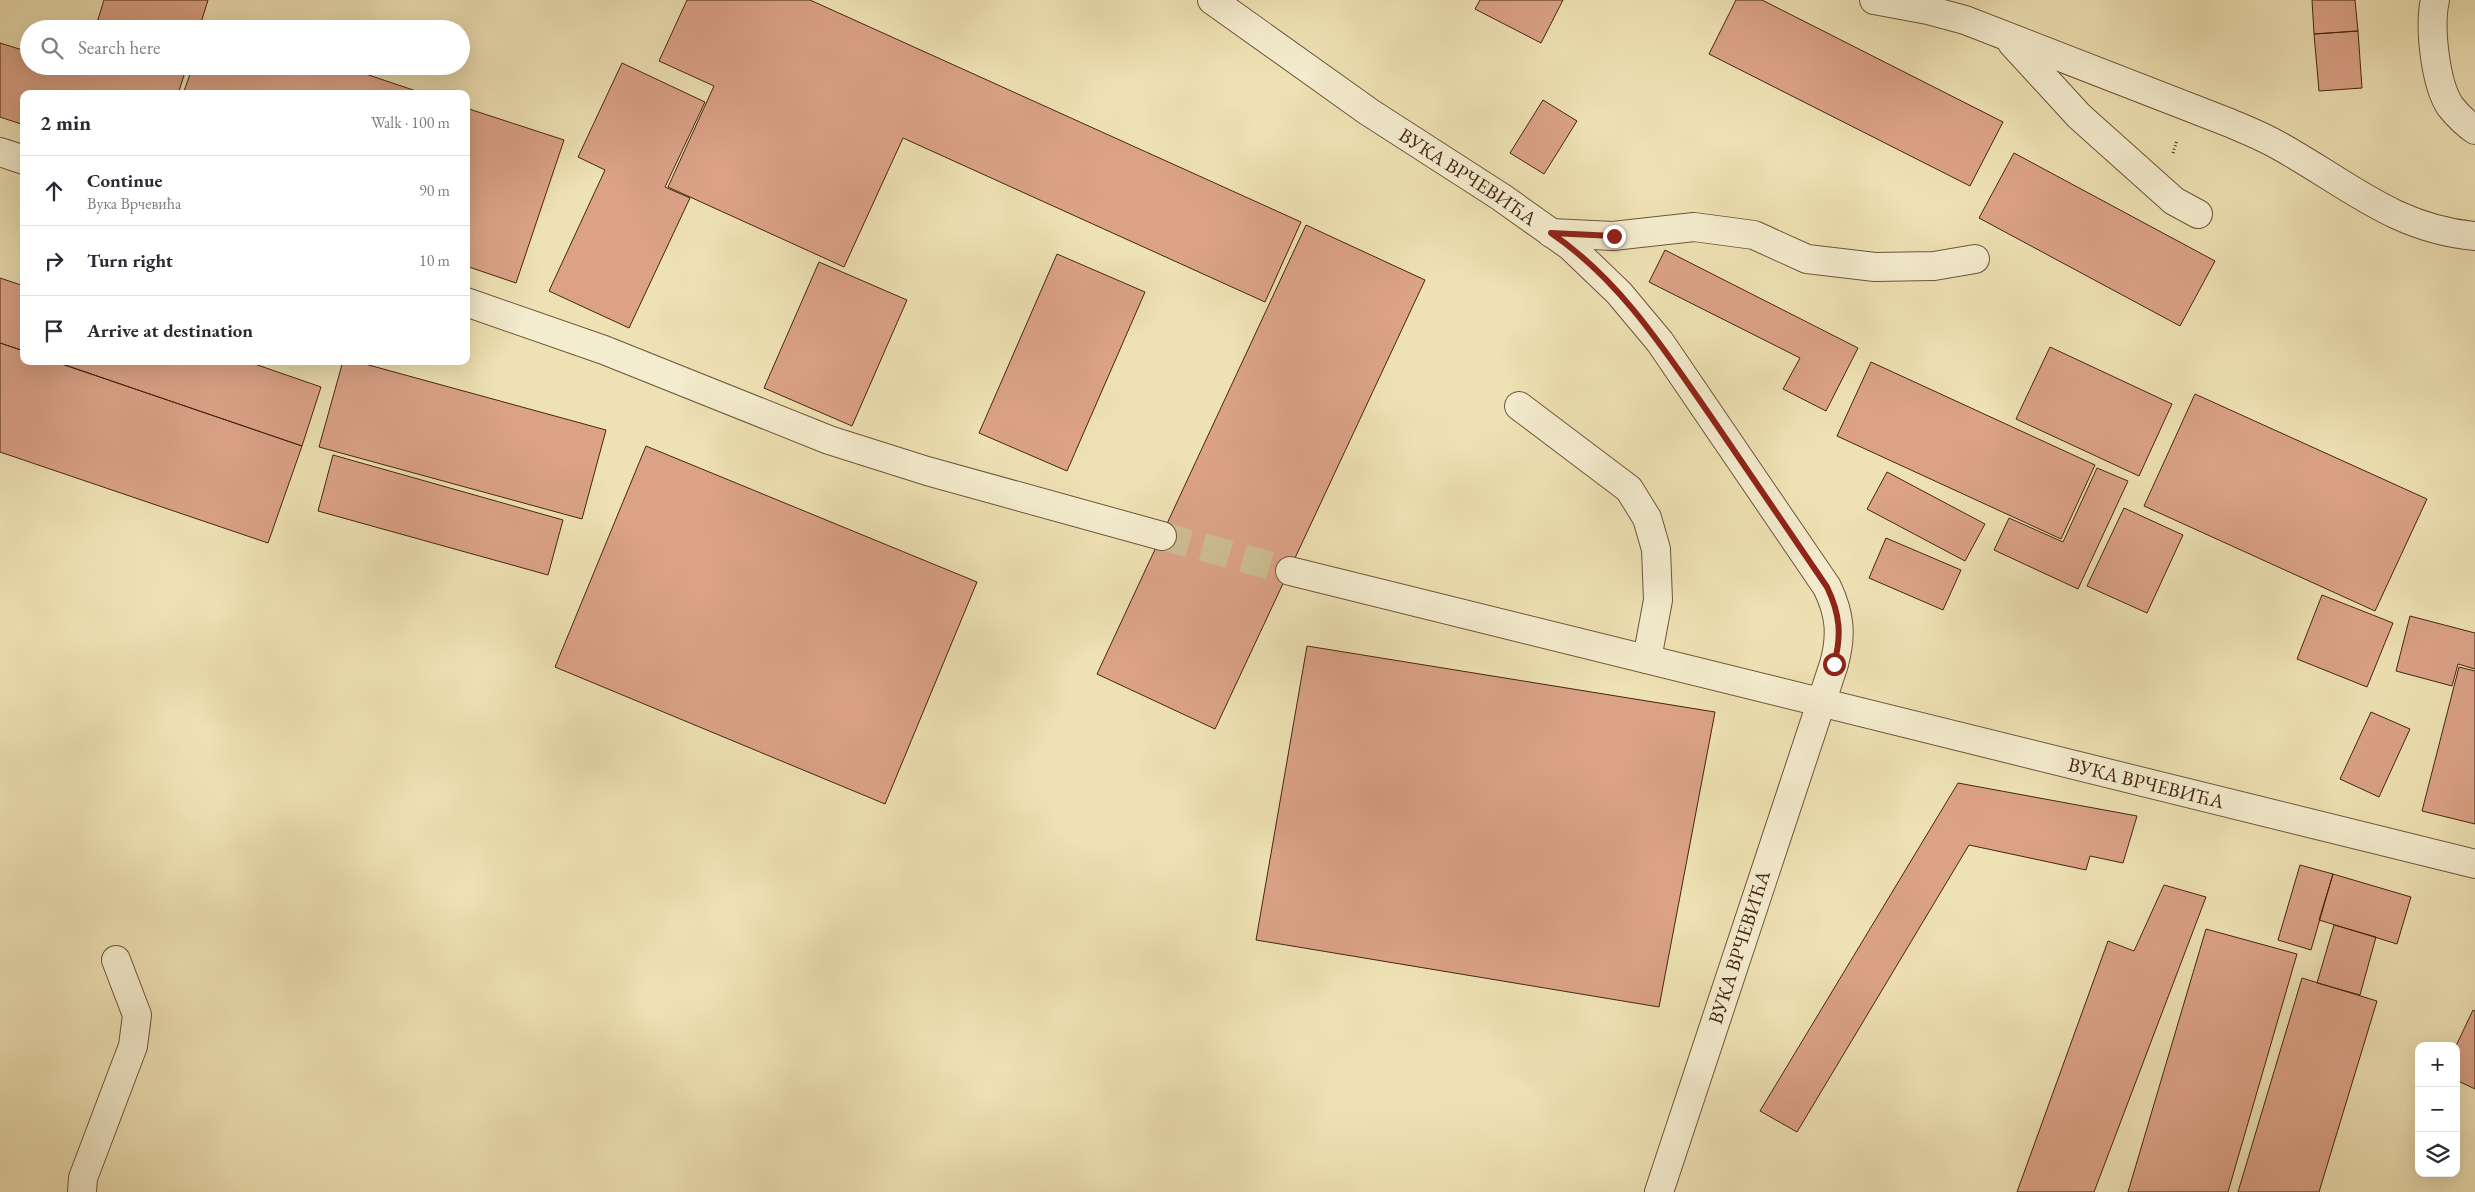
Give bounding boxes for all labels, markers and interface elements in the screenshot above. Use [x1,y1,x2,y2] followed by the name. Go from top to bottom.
[20,20,470,75] search box
[38,34,66,62] icon: search
[78,35,160,60] text: Search here
[40,109,91,136] text: 2 min
[371,112,450,133] text: Walk · 100 m
[1394,122,1542,231] street label: ВУКА ВРЧЕВИЋА
[87,168,162,193] text: Continue
[40,177,68,205] icon: ahead
[419,180,450,201] text: 90 m
[87,193,181,214] text: Вука Врчевића
[1603,225,1626,248] route end
[40,247,68,275] icon: right
[87,248,173,273] text: Turn right
[419,250,450,271] text: 10 m
[40,317,68,345] icon: arrive
[87,318,253,343] text: Arrive at destination
[1823,653,1846,676] route start
[2066,751,2227,815] street label: ВУКА ВРЧЕВИЋА
[1702,867,1776,1027] street label: ВУКА ВРЧЕВИЋА
[2415,1042,2460,1177] map controls
[2415,1042,2460,1087] button: +
[2415,1087,2460,1132] button: −
[2415,1132,2460,1177] button: layers

